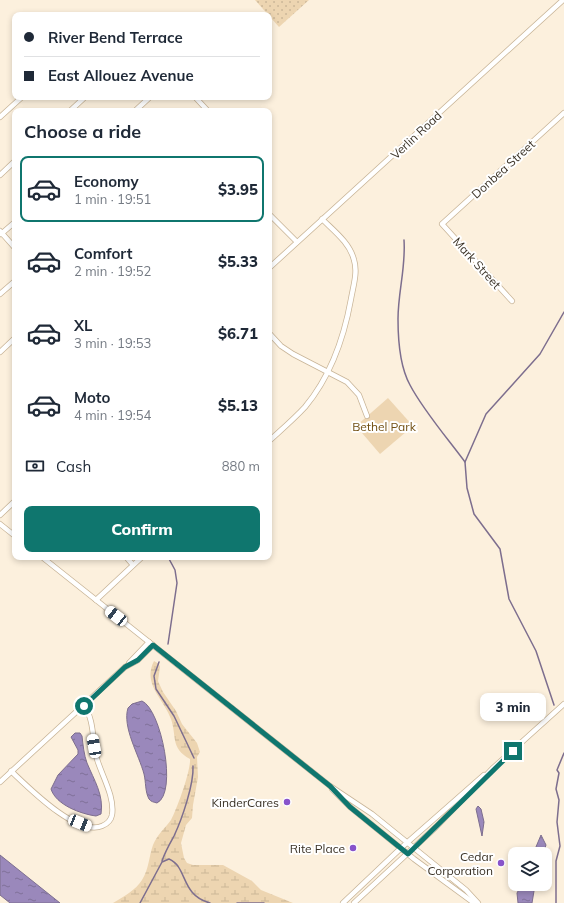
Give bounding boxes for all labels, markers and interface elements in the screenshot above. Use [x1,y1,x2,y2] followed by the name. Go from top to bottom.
[48,28,183,47] text: River Bend Terrace
[48,66,194,85] text: East Allouez Avenue
[388,108,444,162] street label: Verlin Road
[24,120,141,143] text: Choose a ride
[468,137,538,201] street label: Donbea Street
[26,171,62,207] icon: car
[74,172,139,191] text: Economy
[218,180,258,199] text: $3.95
[74,191,151,207] text: 1 min · 19:51
[450,234,504,292] street label: Mark Street
[26,243,62,279] icon: car
[74,244,132,263] text: Comfort
[218,252,258,271] text: $5.33
[74,263,151,279] text: 2 min · 19:52
[26,315,62,351] icon: car
[74,316,92,335] text: XL
[218,324,258,343] text: $6.71
[74,335,151,351] text: 3 min · 19:53
[26,387,62,423] icon: car
[74,388,110,407] text: Moto
[218,396,258,415] text: $5.13
[74,407,151,423] text: 4 min · 19:54
[352,419,417,434] park label: Bethel Park
[24,455,46,477] icon: cash
[56,457,91,476] text: Cash
[222,458,260,474] text: 880 m
[24,506,260,552] button: Confirm
[103,604,129,628] car
[480,693,546,721] callout: 3 min
[75,697,93,715] route start
[496,699,530,715] text: 3 min
[86,733,102,759] car
[504,742,522,760] route end
[211,795,279,810] place label: KinderCares
[282,797,292,807] marker: KinderCares
[67,813,93,833] car
[290,841,345,856] place label: Rite Place
[348,843,358,853] marker: Rite Place
[508,847,552,891] map controls
[508,847,552,891] button: layers
[428,849,494,878] place label: Cedar Corporation
[496,858,506,868] marker: Cedar Corporation

